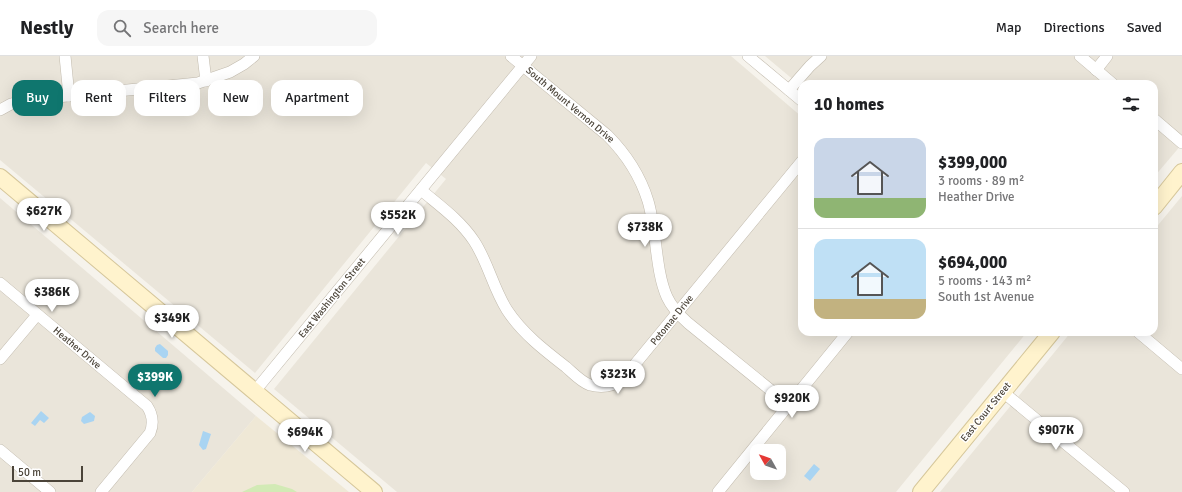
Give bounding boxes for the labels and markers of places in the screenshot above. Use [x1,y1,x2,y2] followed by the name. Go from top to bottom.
[16,198,72,232] pin: $627K
[370,202,426,236] pin: $552K
[617,214,673,248] pin: $738K
[24,279,80,313] pin: $386K
[144,305,200,339] pin: $349K
[590,361,646,395] pin: $323K
[127,364,183,398] pin: $399K
[764,385,820,419] pin: $920K
[1028,417,1084,451] pin: $907K
[277,419,333,453] pin: $694K

